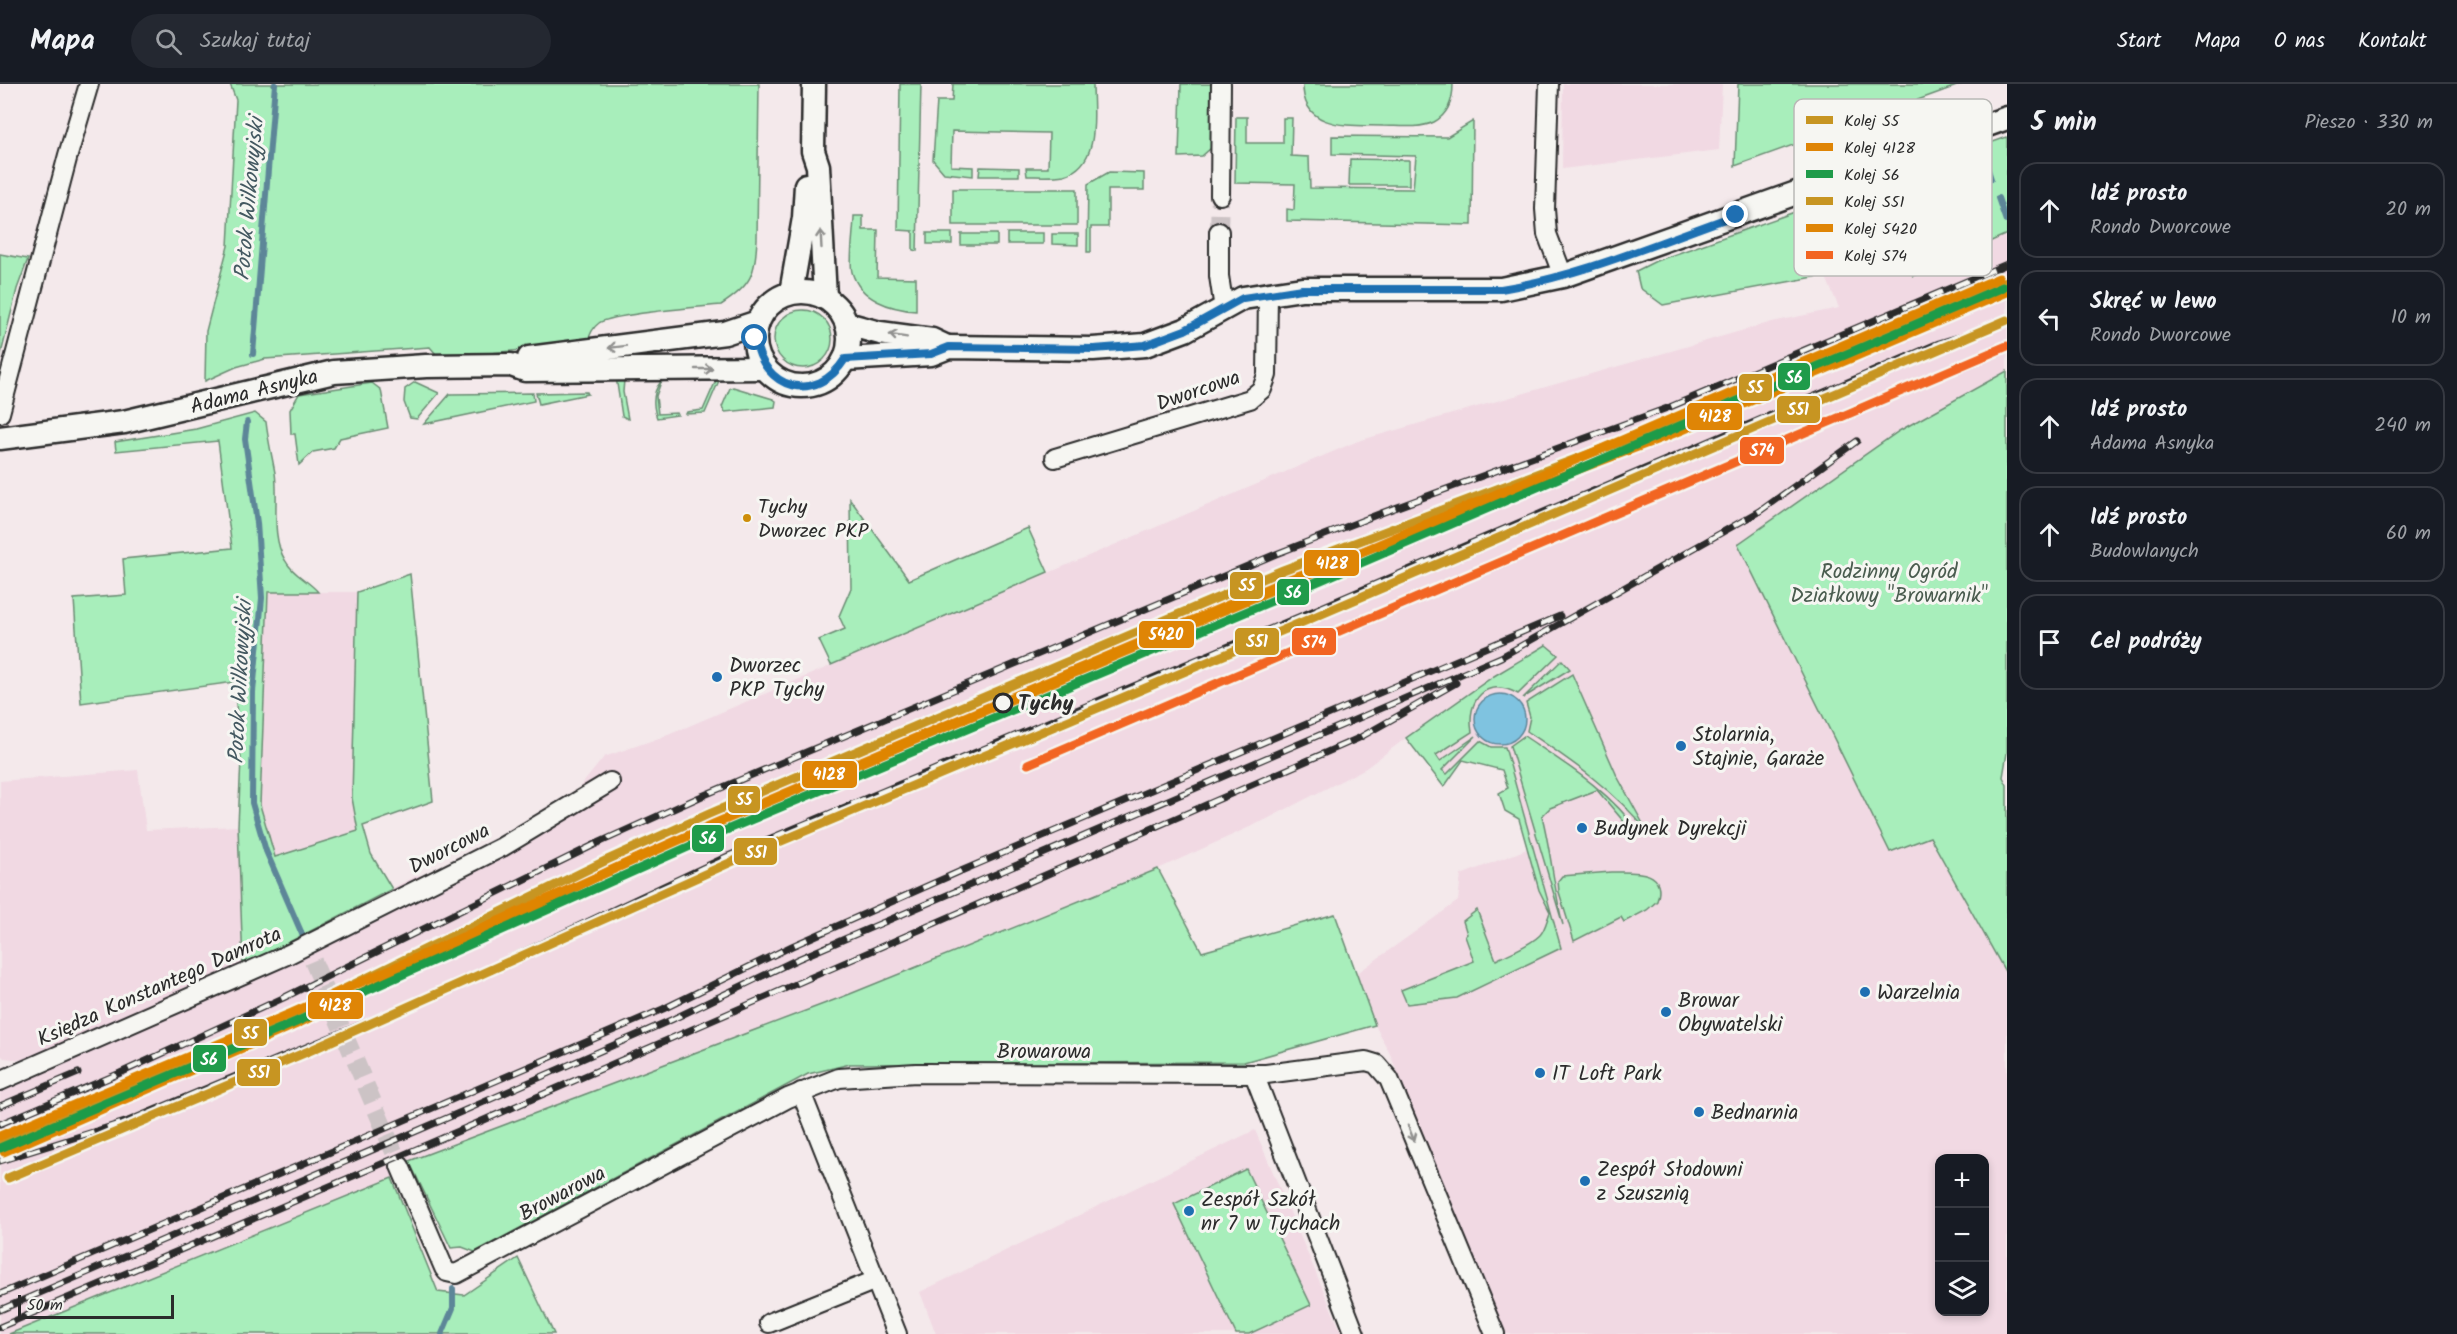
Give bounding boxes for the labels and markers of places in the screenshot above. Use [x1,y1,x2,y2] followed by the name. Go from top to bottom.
[758,492,869,548] place label: Tychy Dworzec PKP
[741,512,753,524] marker: Tychy Dworzec PKP
[729,650,824,707] place label: Dworzec PKP Tychy
[710,670,724,684] marker: Dworzec PKP Tychy
[1018,688,1073,721] place label: Tychy
[993,693,1013,713] marker: Tychy
[1693,719,1825,776] place label: Stolarnia, Stajnie, Garaże
[1674,739,1688,753] marker: Stolarnia, Stajnie, Garaże
[1594,813,1747,846] place label: Budynek Dyrekcji
[1575,821,1589,835] marker: Budynek Dyrekcji
[1877,977,1960,1010] place label: Warzelnia
[1678,985,1783,1042] place label: Browar Obywatelski
[1858,985,1872,999] marker: Warzelnia
[1659,1005,1673,1019] marker: Browar Obywatelski
[1552,1058,1662,1091] place label: IT Loft Park
[1533,1066,1547,1080] marker: IT Loft Park
[1711,1097,1798,1130] place label: Bednarnia
[1692,1105,1706,1119] marker: Bednarnia
[1597,1154,1744,1211] place label: Zespół Słodowni z Szusznią
[1578,1174,1592,1188] marker: Zespół Słodowni z Szusznią
[1201,1184,1340,1241] place label: Zespół Szkół nr 7 w Tychach
[1182,1204,1196,1218] marker: Zespół Szkół nr 7 w Tychach

